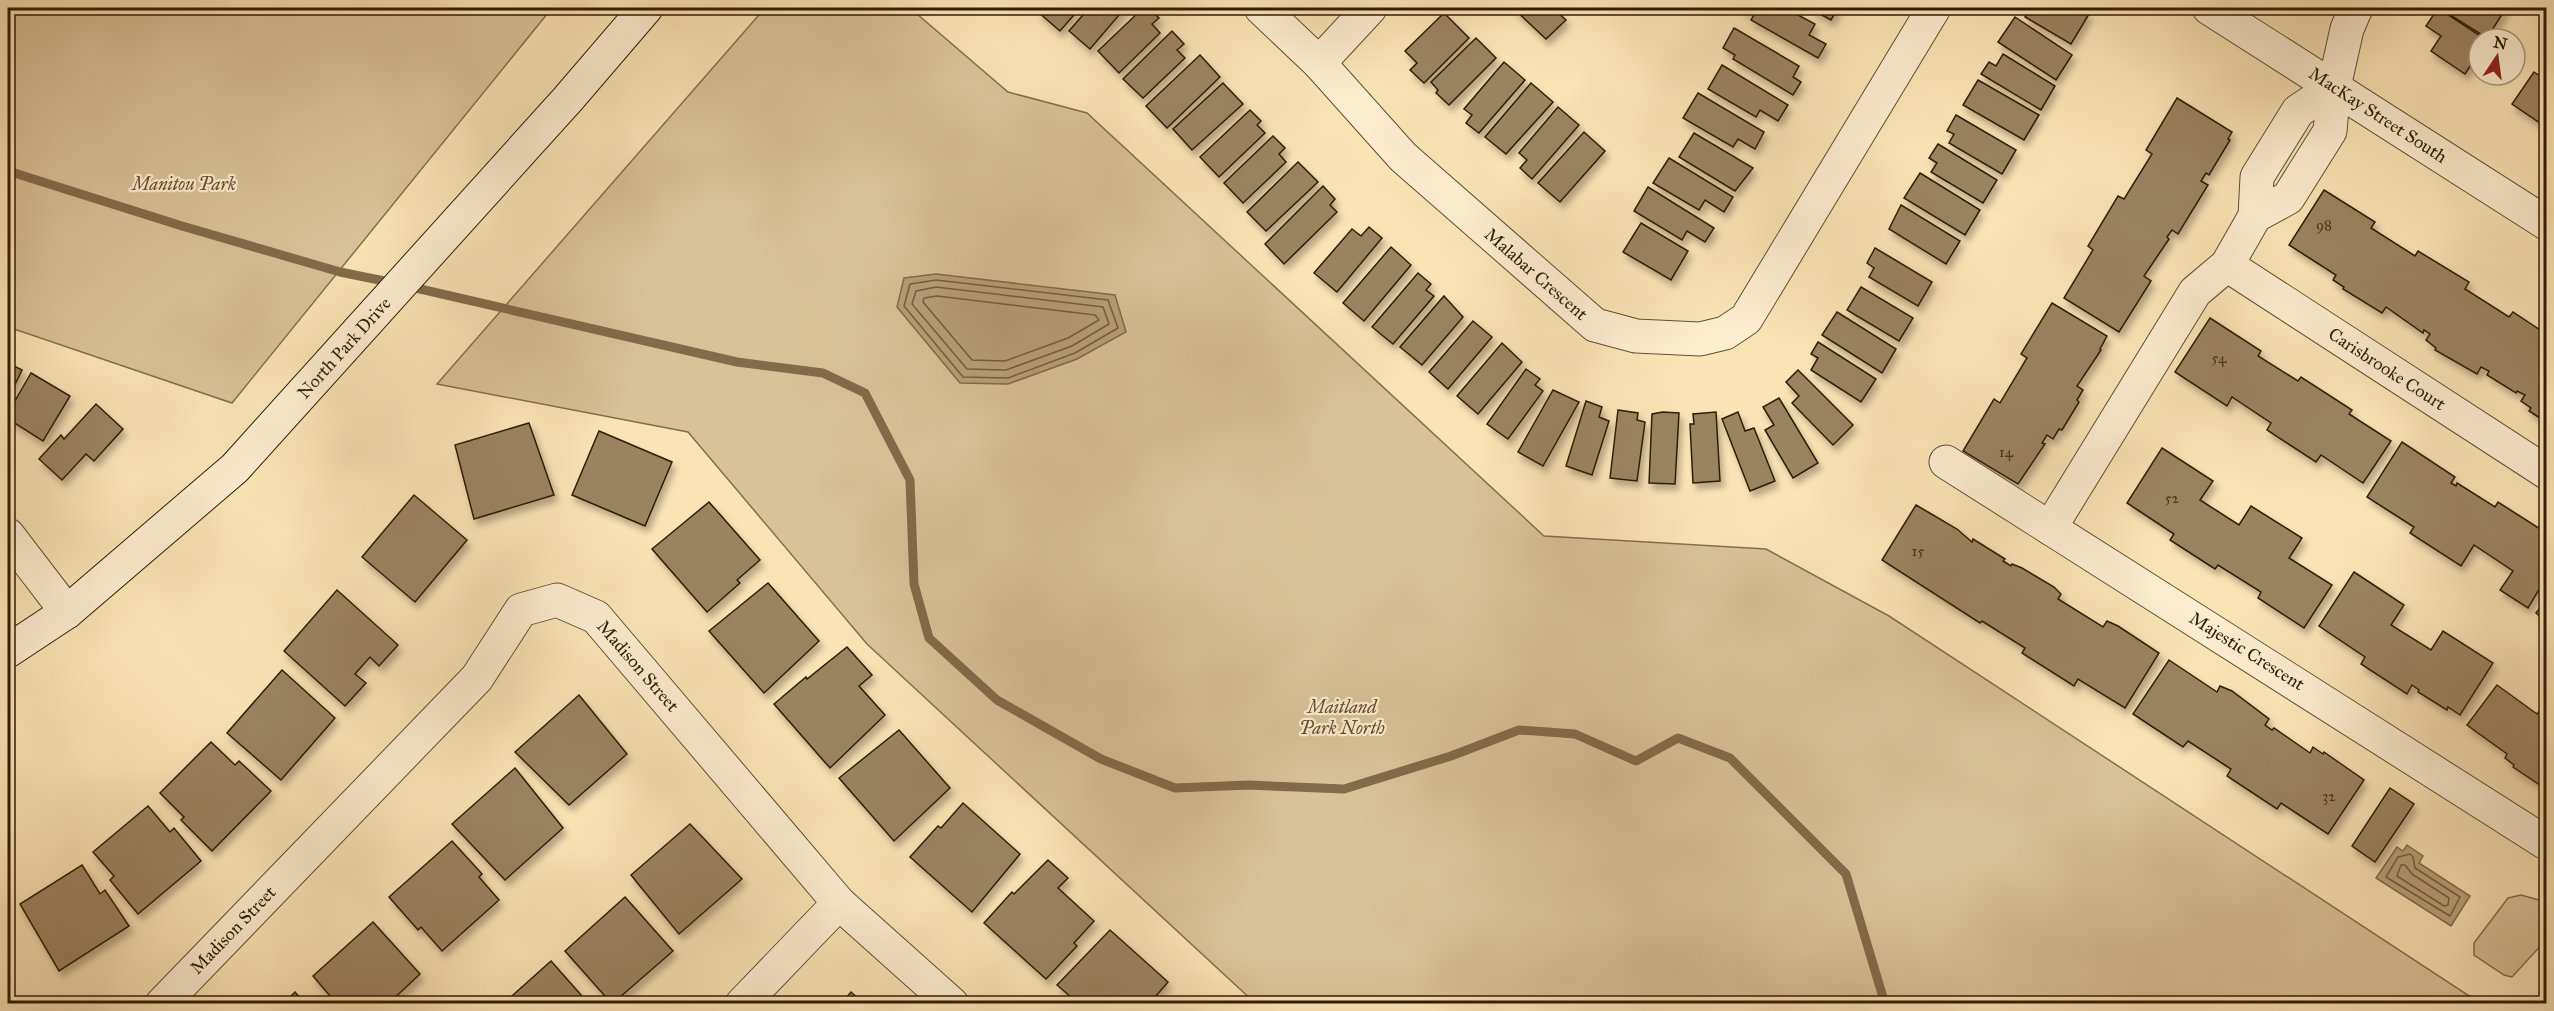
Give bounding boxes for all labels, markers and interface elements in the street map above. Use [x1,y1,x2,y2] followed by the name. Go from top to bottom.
[2467,27,2527,87] north arrow
[2492,32,2509,54] text: N
[2305,62,2451,168] street label: MacKay Street South
[130,173,236,195] park label: Manitou Park
[2316,216,2332,234] house number: 98
[1480,223,1593,325] street label: Malabar Crescent
[293,293,395,403] street label: North Park Drive
[2324,323,2450,415] street label: Carisbrooke Court
[2212,349,2227,367] house number: 54
[1999,443,2014,461] house number: 14
[2165,489,2180,507] house number: 52
[1912,542,1924,560] house number: 15
[2185,607,2309,695] street label: Majestic Crescent
[592,616,684,717] street label: Madison Street
[1299,696,1385,739] park label: Maitland Park North
[2322,787,2336,805] house number: 32
[185,881,281,979] street label: Madison Street

